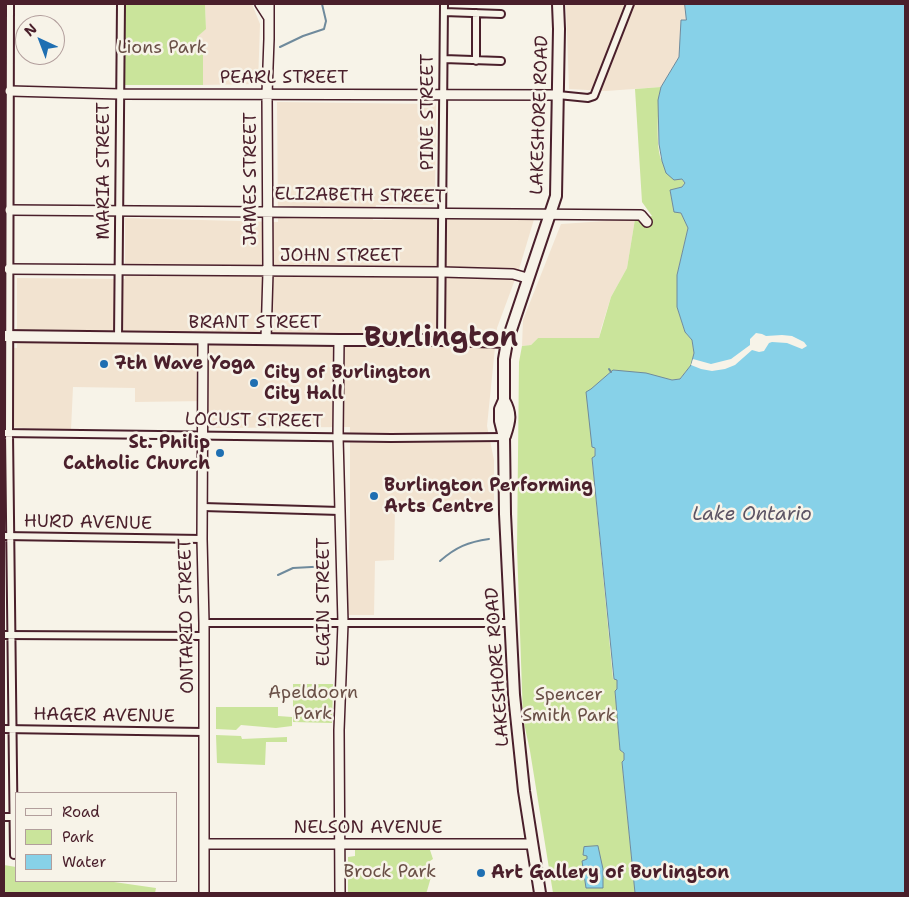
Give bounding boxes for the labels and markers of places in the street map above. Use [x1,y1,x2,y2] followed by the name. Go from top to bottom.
[114,353,255,375] place label: 7th Wave Yoga
[98,358,110,370] marker: 7th Wave Yoga
[264,362,430,404] place label: City of Burlington City Hall
[248,377,260,389] marker: City of Burlington City Hall
[63,432,210,474] place label: St. Philip Catholic Church
[214,447,226,459] marker: St. Philip Catholic Church
[384,475,593,518] place label: Burlington Performing Arts Centre
[368,490,380,502] marker: Burlington Performing Arts Centre
[491,862,729,884] place label: Art Gallery of Burlington
[475,867,487,879] marker: Art Gallery of Burlington

